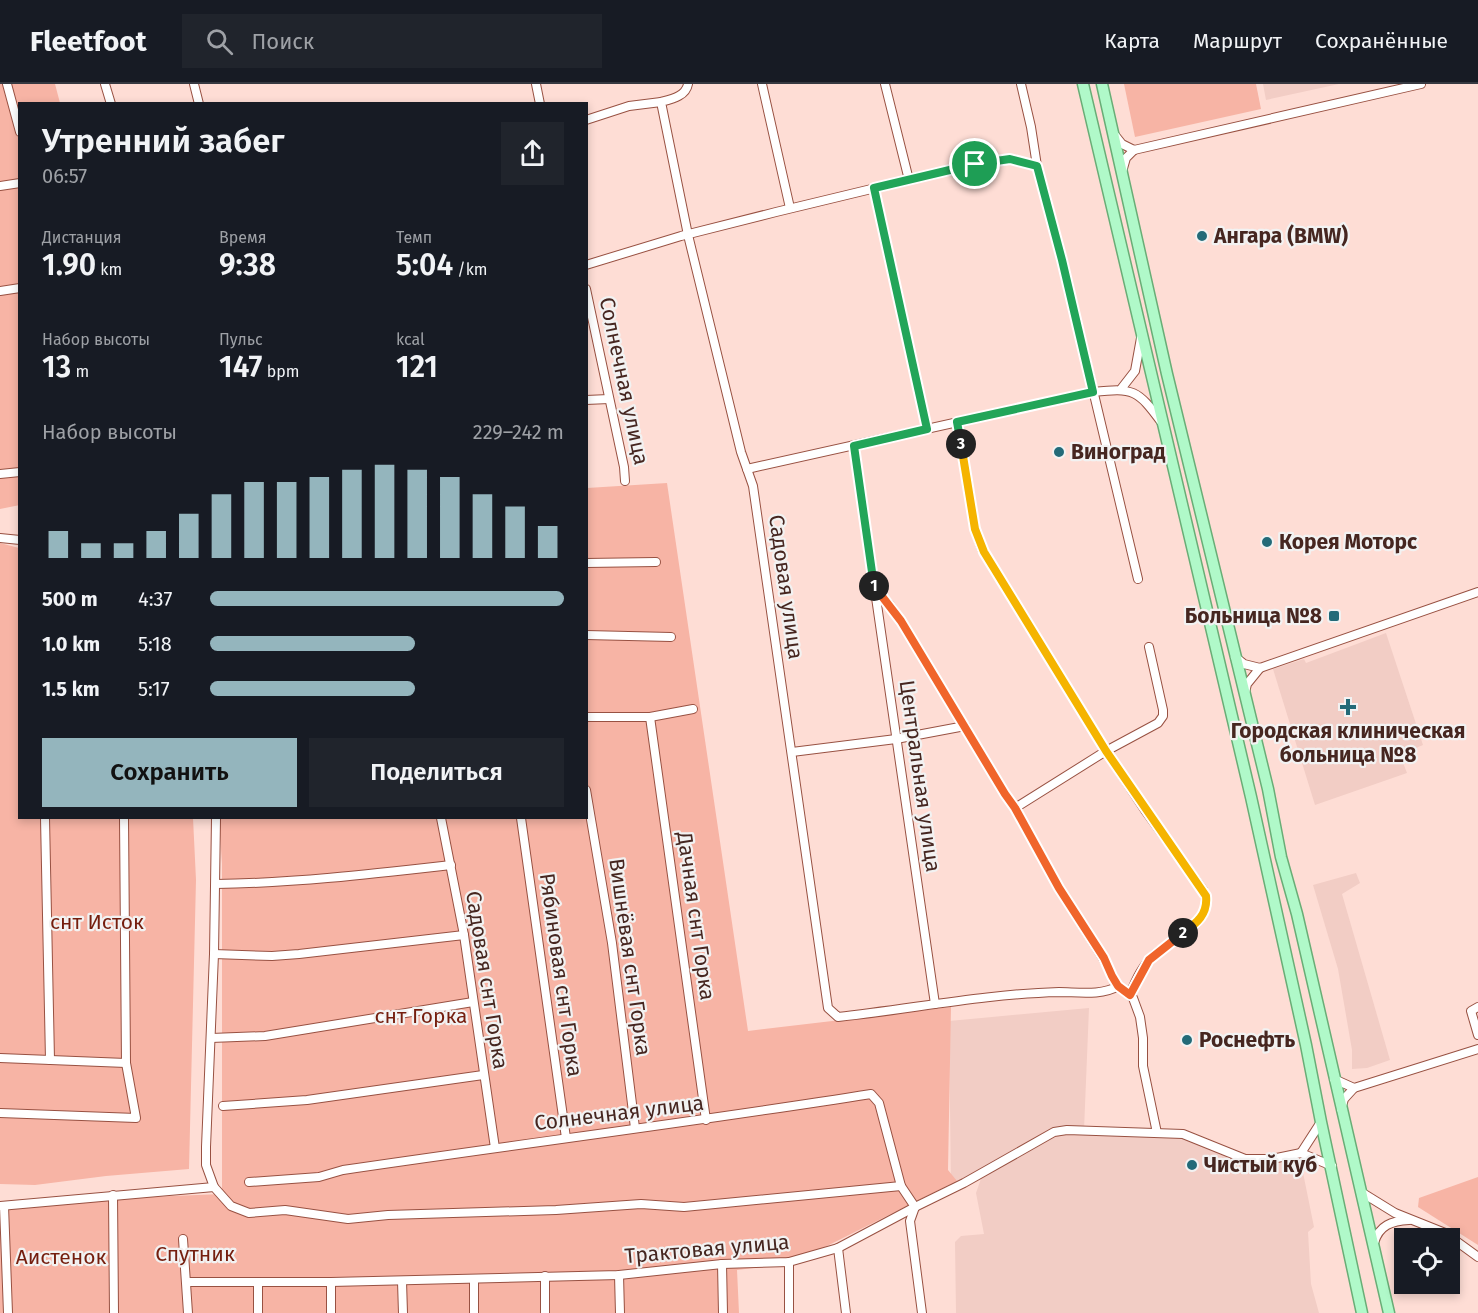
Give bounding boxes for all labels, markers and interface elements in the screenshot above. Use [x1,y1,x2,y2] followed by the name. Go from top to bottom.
[182,14,602,68] search box
[30,25,146,58] text: Fleetfoot
[203,25,236,58] icon: search
[251,28,314,55] text: Поиск
[1104,28,1160,54] text: Карта
[1193,28,1282,54] text: Маршрут
[1315,28,1448,54] text: Сохранённые
[42,121,285,161] text: Утренний забег
[501,122,564,185] button: share
[949,138,1000,189] pin
[958,147,991,180] icon: arrive
[42,164,87,188] text: 06:57
[1213,223,1348,249] place label: Ангара (BMW)
[42,228,122,247] text: Дистанция
[219,228,267,247] text: Время
[396,228,432,247] text: Темп
[1195,229,1209,243] marker: Ангара (BMW)
[42,247,96,283] text: 1.90
[219,247,276,283] text: 9:38
[396,247,453,283] text: 5:04
[96,260,122,279] text: km
[453,260,488,279] text: /km
[594,295,654,467] street label: Солнечная улица
[42,330,150,349] text: Набор высоты
[219,330,263,349] text: Пульс
[396,330,425,349] text: kcal
[42,349,71,385] text: 13
[219,349,262,385] text: 147
[396,349,438,385] text: 121
[71,362,89,381] text: m
[262,362,299,381] text: bpm
[42,420,177,444] text: Набор высоты
[473,420,564,444] text: 229–242 m
[946,429,976,459] pin: 3
[957,434,965,453] text: 3
[1071,439,1166,465] place label: Виноград
[1052,445,1066,459] marker: Виноград
[763,513,809,661] street label: Садовая улица
[1279,529,1417,555] place label: Корея Моторс
[1260,535,1274,549] marker: Корея Моторс
[859,571,889,601] pin: 1
[870,576,878,595] text: 1
[42,587,98,611] text: 500 m
[138,587,172,611] text: 4:37
[1185,603,1322,629] place label: Больница №8
[1327,609,1341,623] marker: Больница №8
[42,632,100,656] text: 1.0 km
[138,632,172,656] text: 5:18
[42,677,100,701] text: 1.5 km
[138,677,170,701] text: 5:17
[894,678,946,874] street label: Центральная улица
[1339,698,1357,716] marker: Городская клиническая больница №8
[1231,718,1465,768] place label: Городская клиническая больница №8
[42,738,297,807] button: Сохранить
[309,738,564,807] button: Поделиться
[671,829,721,1002] street label: Дачная снт Горка
[603,857,657,1057] street label: Вишнёвая снт Горка
[534,871,588,1079] street label: Рябиновая снт Горка
[460,889,514,1071] street label: Садовая снт Горка
[50,909,144,935] park label: снт Исток
[1168,918,1198,948] pin: 2
[1179,923,1187,942] text: 2
[375,1003,467,1029] park label: снт Горка
[1199,1027,1295,1053] place label: Роснефть
[1180,1033,1194,1047] marker: Роснефть
[533,1090,705,1136] street label: Солнечная улица
[1204,1152,1317,1178] place label: Чистый куб
[1185,1158,1199,1172] marker: Чистый куб
[1394,1228,1460,1294] map controls
[1394,1228,1460,1294] button: locate
[624,1229,790,1269] street label: Трактовая улица
[155,1241,235,1267] park label: Спутник
[16,1244,106,1270] park label: Аистенок

